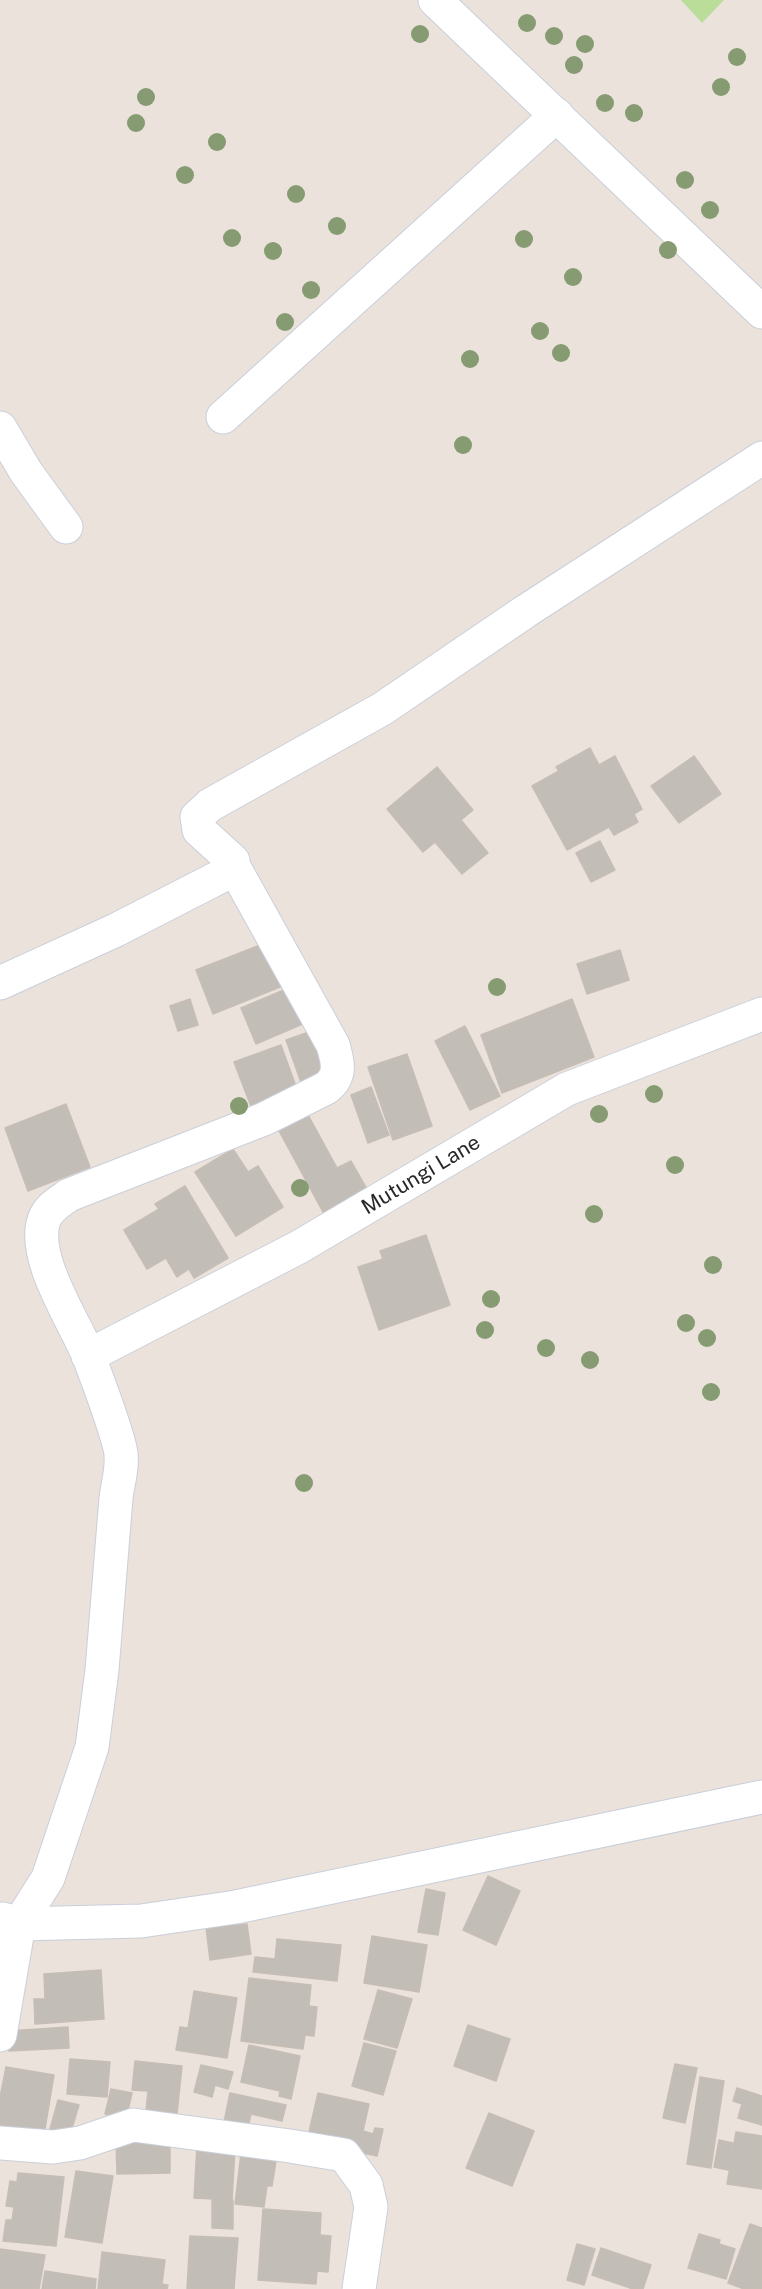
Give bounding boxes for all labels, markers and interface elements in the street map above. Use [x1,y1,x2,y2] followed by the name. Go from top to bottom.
[357,1130,485,1220] street label: Mutungi Lane

